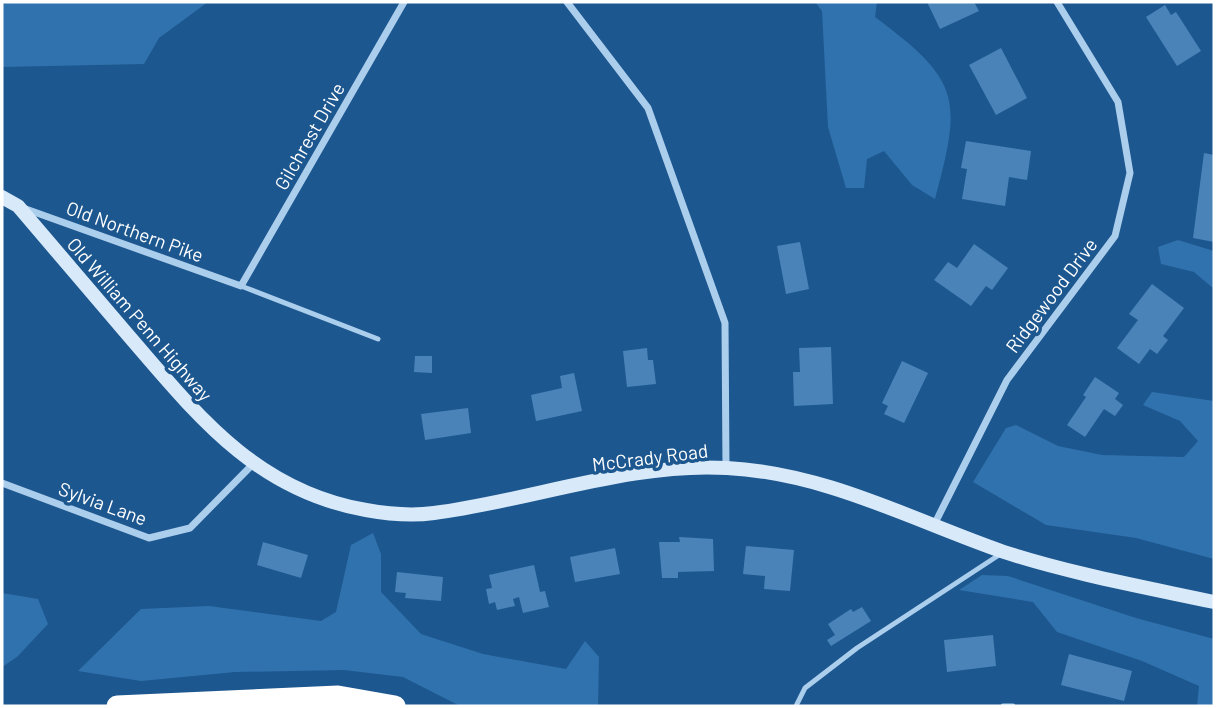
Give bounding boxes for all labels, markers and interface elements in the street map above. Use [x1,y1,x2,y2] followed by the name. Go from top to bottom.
[269,78,349,194] street label: Gilchrest Drive
[63,196,207,266] street label: Old Northern Pike
[63,232,218,406] street label: Old William Penn Highway
[1000,233,1102,357] street label: Ridgewood Drive
[591,438,709,476] street label: McCrady Road
[56,476,150,530] street label: Sylvia Lane

